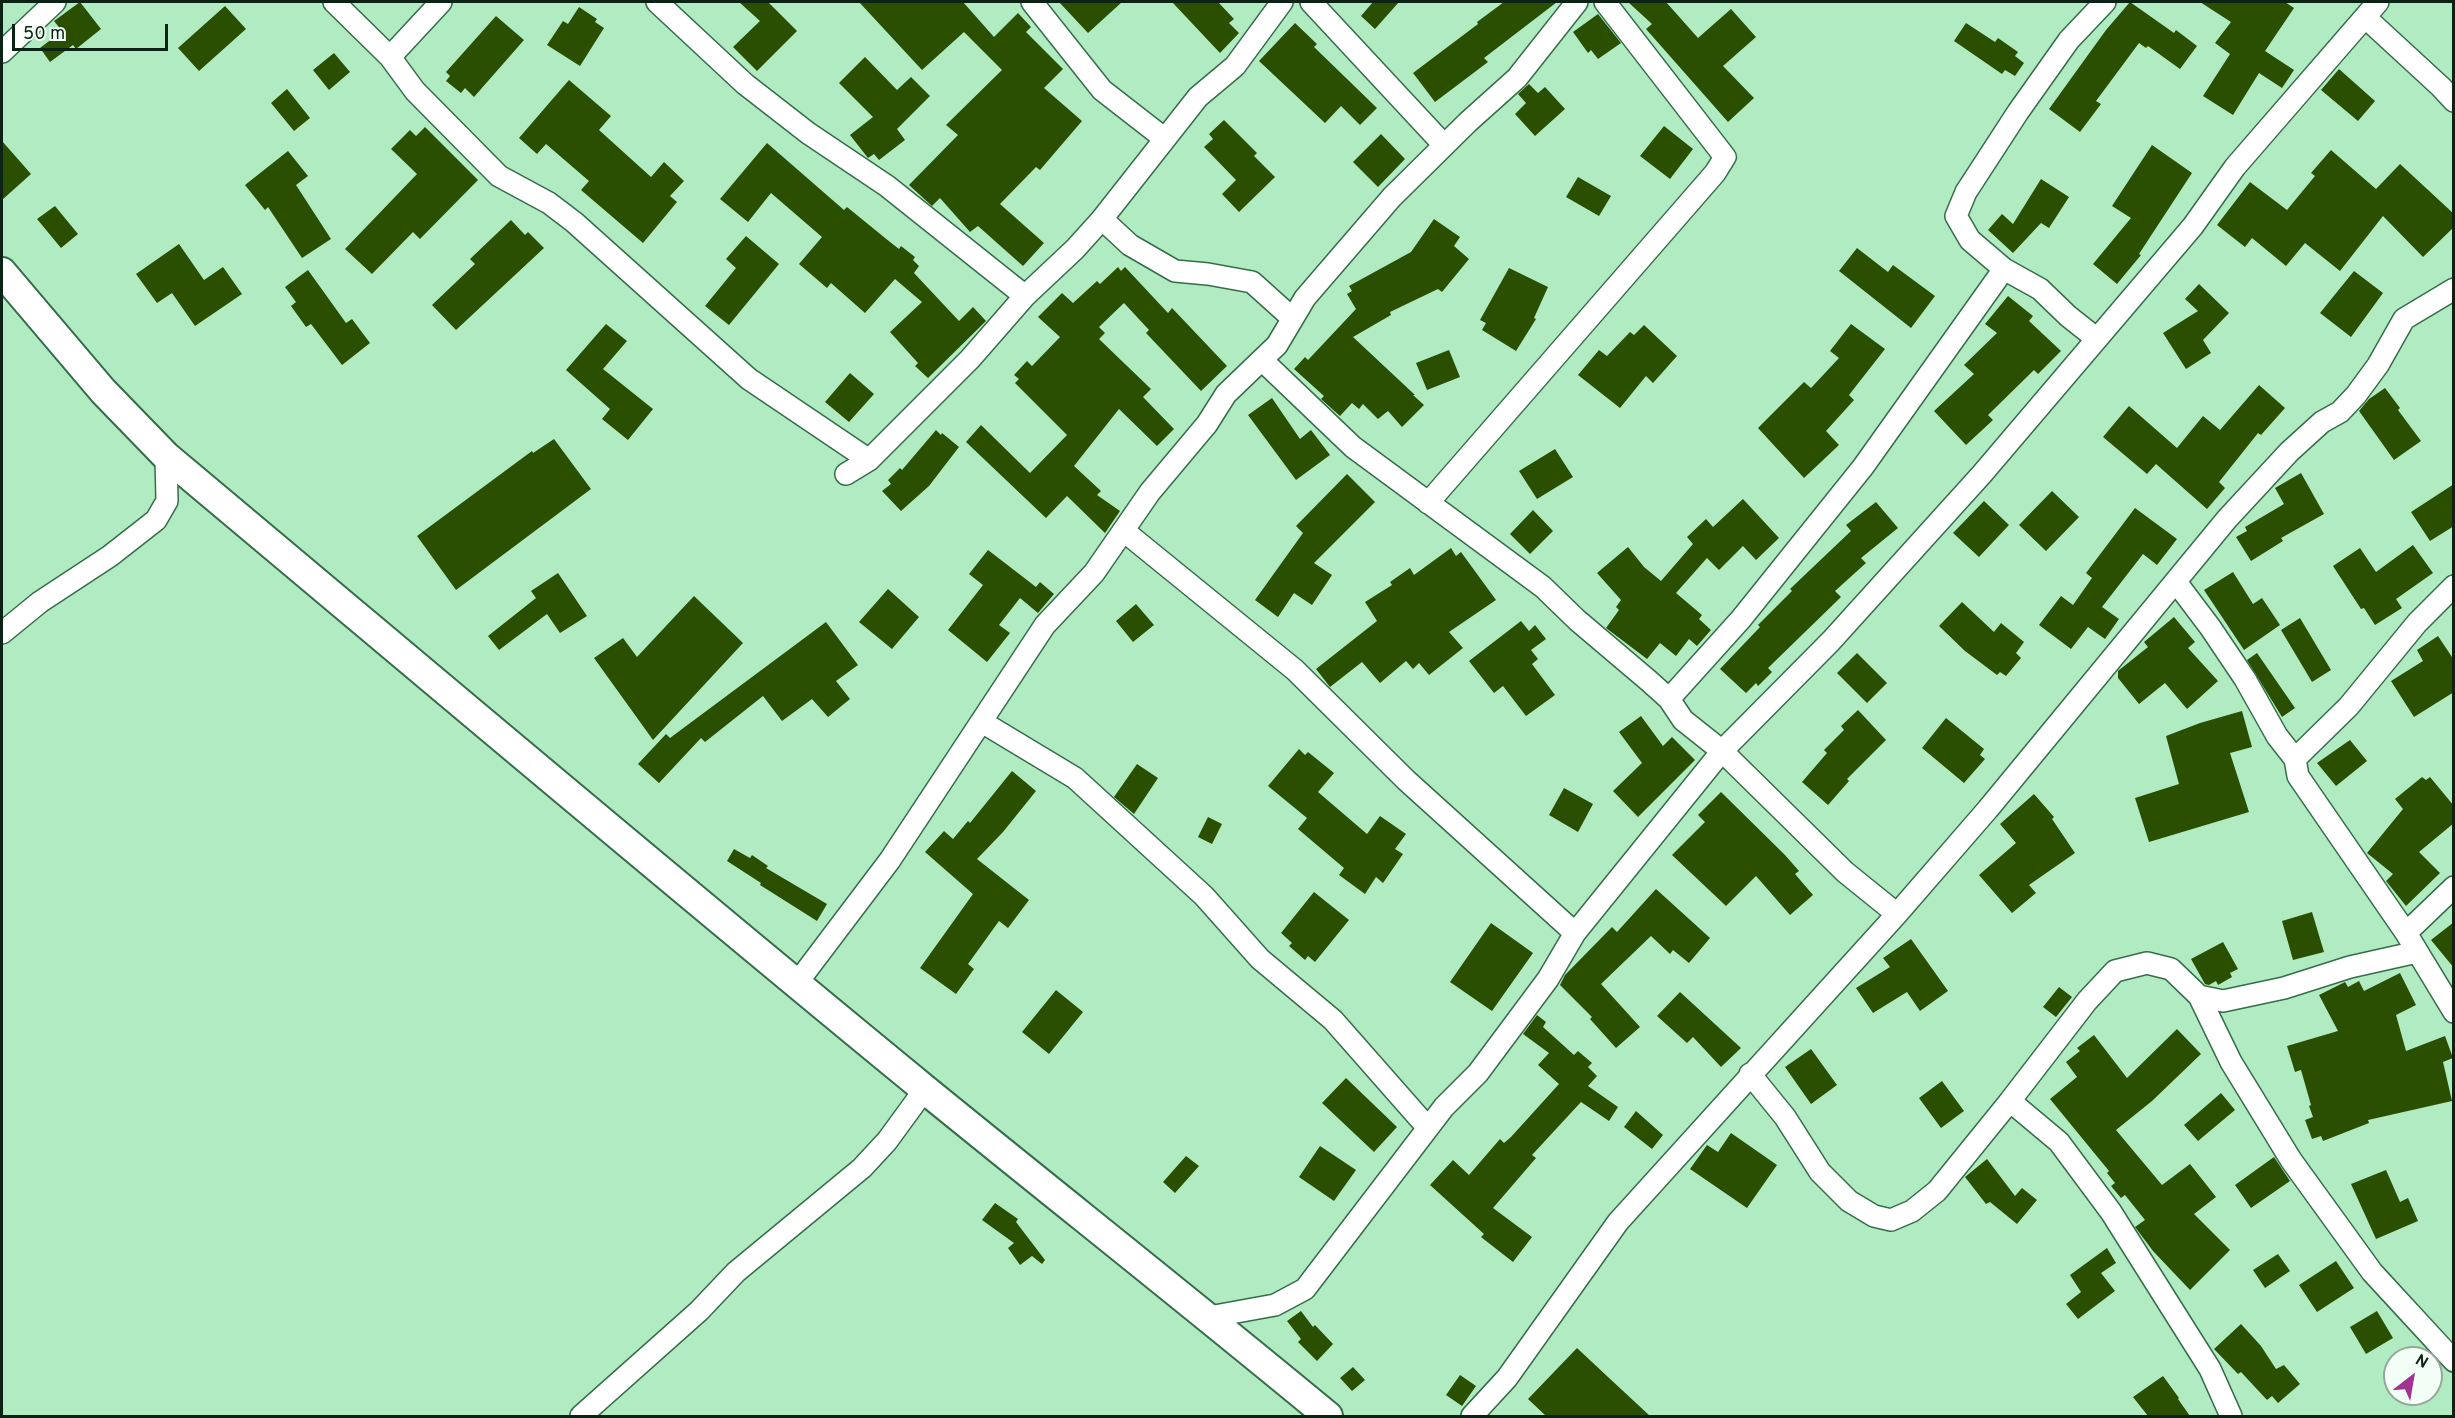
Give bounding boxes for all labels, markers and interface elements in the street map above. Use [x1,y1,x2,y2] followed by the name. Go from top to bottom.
[15,12,171,50] scale bar
[23,23,65,46] text: 50 m
[2383,1346,2443,1406] north arrow
[2411,1351,2431,1374] text: N

